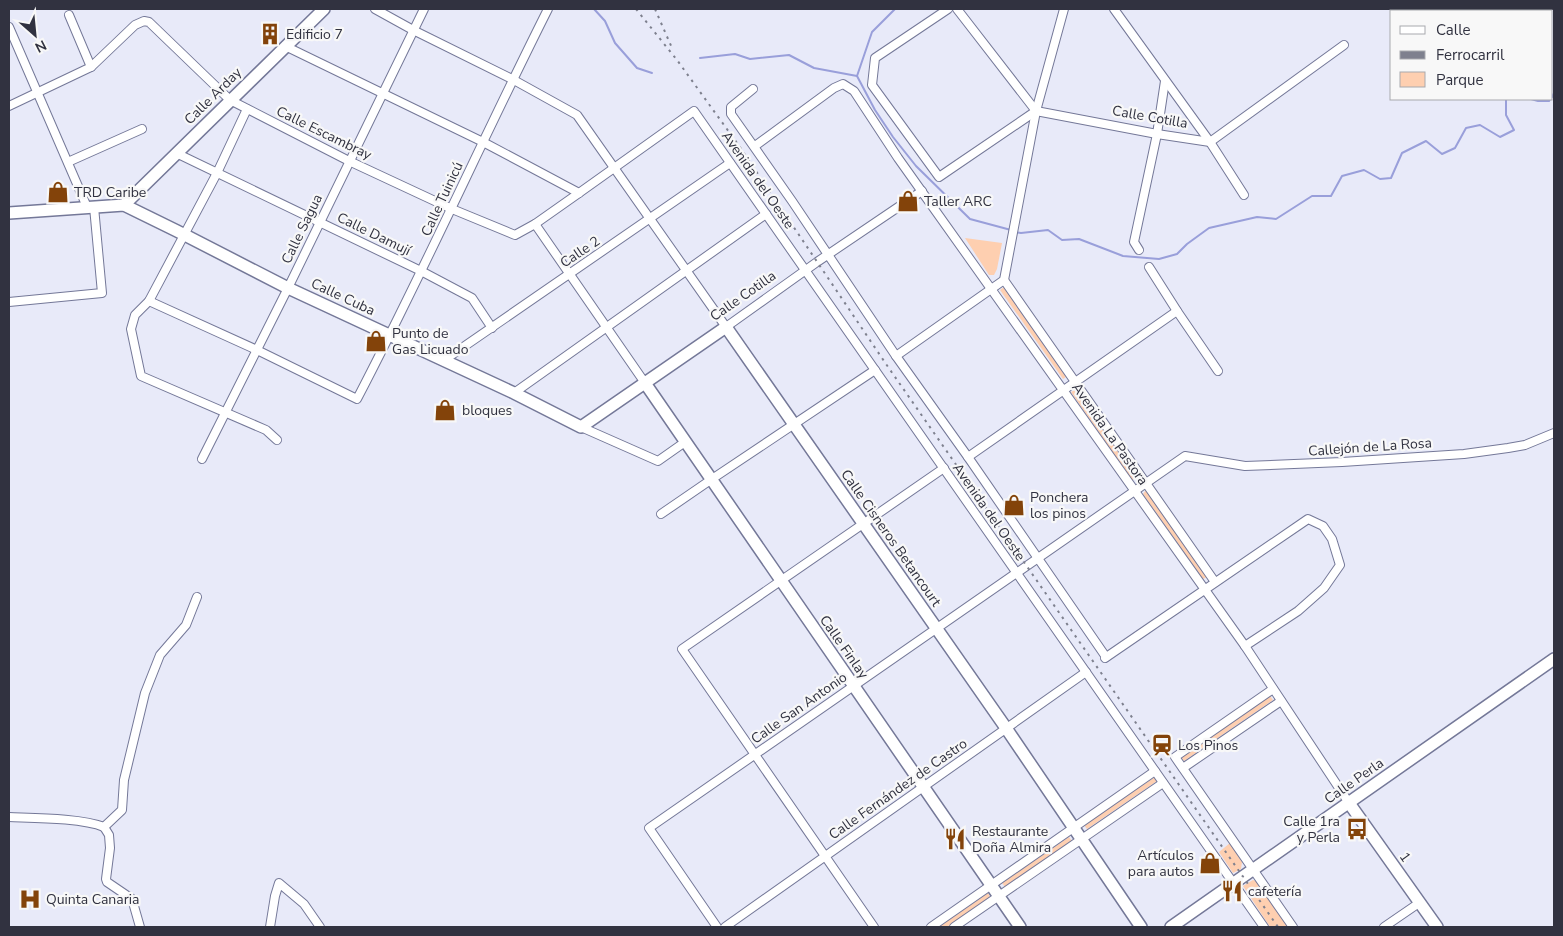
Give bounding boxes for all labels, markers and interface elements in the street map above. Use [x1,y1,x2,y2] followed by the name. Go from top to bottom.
[10,10,60,60] north arrow
[1390,10,1553,100] legend
[1436,20,1471,40] text: Calle
[257,21,283,47] building icon: Edificio 7
[286,25,343,44] place label: Edificio 7
[32,35,50,57] text: N
[1436,45,1505,65] text: Ferrocarril
[180,63,246,129] street label: Calle Arday
[1436,70,1484,90] text: Parque
[1111,101,1189,133] street label: Calle Cotilla
[273,102,376,165] street label: Calle Escambray
[717,127,799,233] street label: Avenida del Oeste
[416,159,468,239] street label: Calle Tuinicú
[45,179,71,205] shop icon: TRD Caribe
[74,183,146,202] place label: TRD Caribe
[895,188,921,214] shop icon: Taller ARC
[277,191,327,267] street label: Calle Sagua
[924,192,992,211] place label: Taller ARC
[334,208,415,260] street label: Calle Damují
[556,232,604,272] street label: Calle 2
[706,266,780,326] street label: Calle Cotilla
[308,274,378,320] street label: Calle Cuba
[392,324,469,359] place label: Punto de Gas Licuado
[363,328,389,354] shop icon: Punto de Gas Licuado
[1068,379,1152,489] street label: Avenida La Pastora
[432,397,458,423] shop icon: bloques
[462,401,512,420] place label: bloques
[1308,433,1432,461] street label: Callejón de La Rosa
[948,459,1030,565] street label: Avenida del Oeste
[836,466,946,610] street label: Calle Cisneros Betancourt
[1030,488,1089,523] place label: Ponchera los pinos
[1001,492,1027,518] shop icon: Ponchera los pinos
[815,611,873,683] street label: Calle Finlay
[747,668,851,748] street label: Calle San Antonio
[1149,732,1175,758] station icon: Los Pinos
[825,734,971,844] street label: Calle Fernández de Castro
[1178,736,1238,755] place label: Los Pinos
[1321,754,1387,808] street label: Calle Perla
[1283,812,1340,847] place label: Calle 1ra y Perla
[1344,816,1370,842] bus stop icon: Calle 1ra y Perla
[972,822,1051,857] place label: Restaurante Doña Almira
[942,826,968,852] restaurant icon: Restaurante Doña Almira
[1128,846,1194,881] place label: Artículos para autos
[1395,848,1415,866] street label: 1
[1197,850,1223,876] shop icon: Artículos para autos
[1219,878,1245,904] restaurant icon: cafetería
[1248,882,1302,901] place label: cafetería
[17,886,43,912] hospital icon: Quinta Canaria
[46,890,139,909] place label: Quinta Canaria

